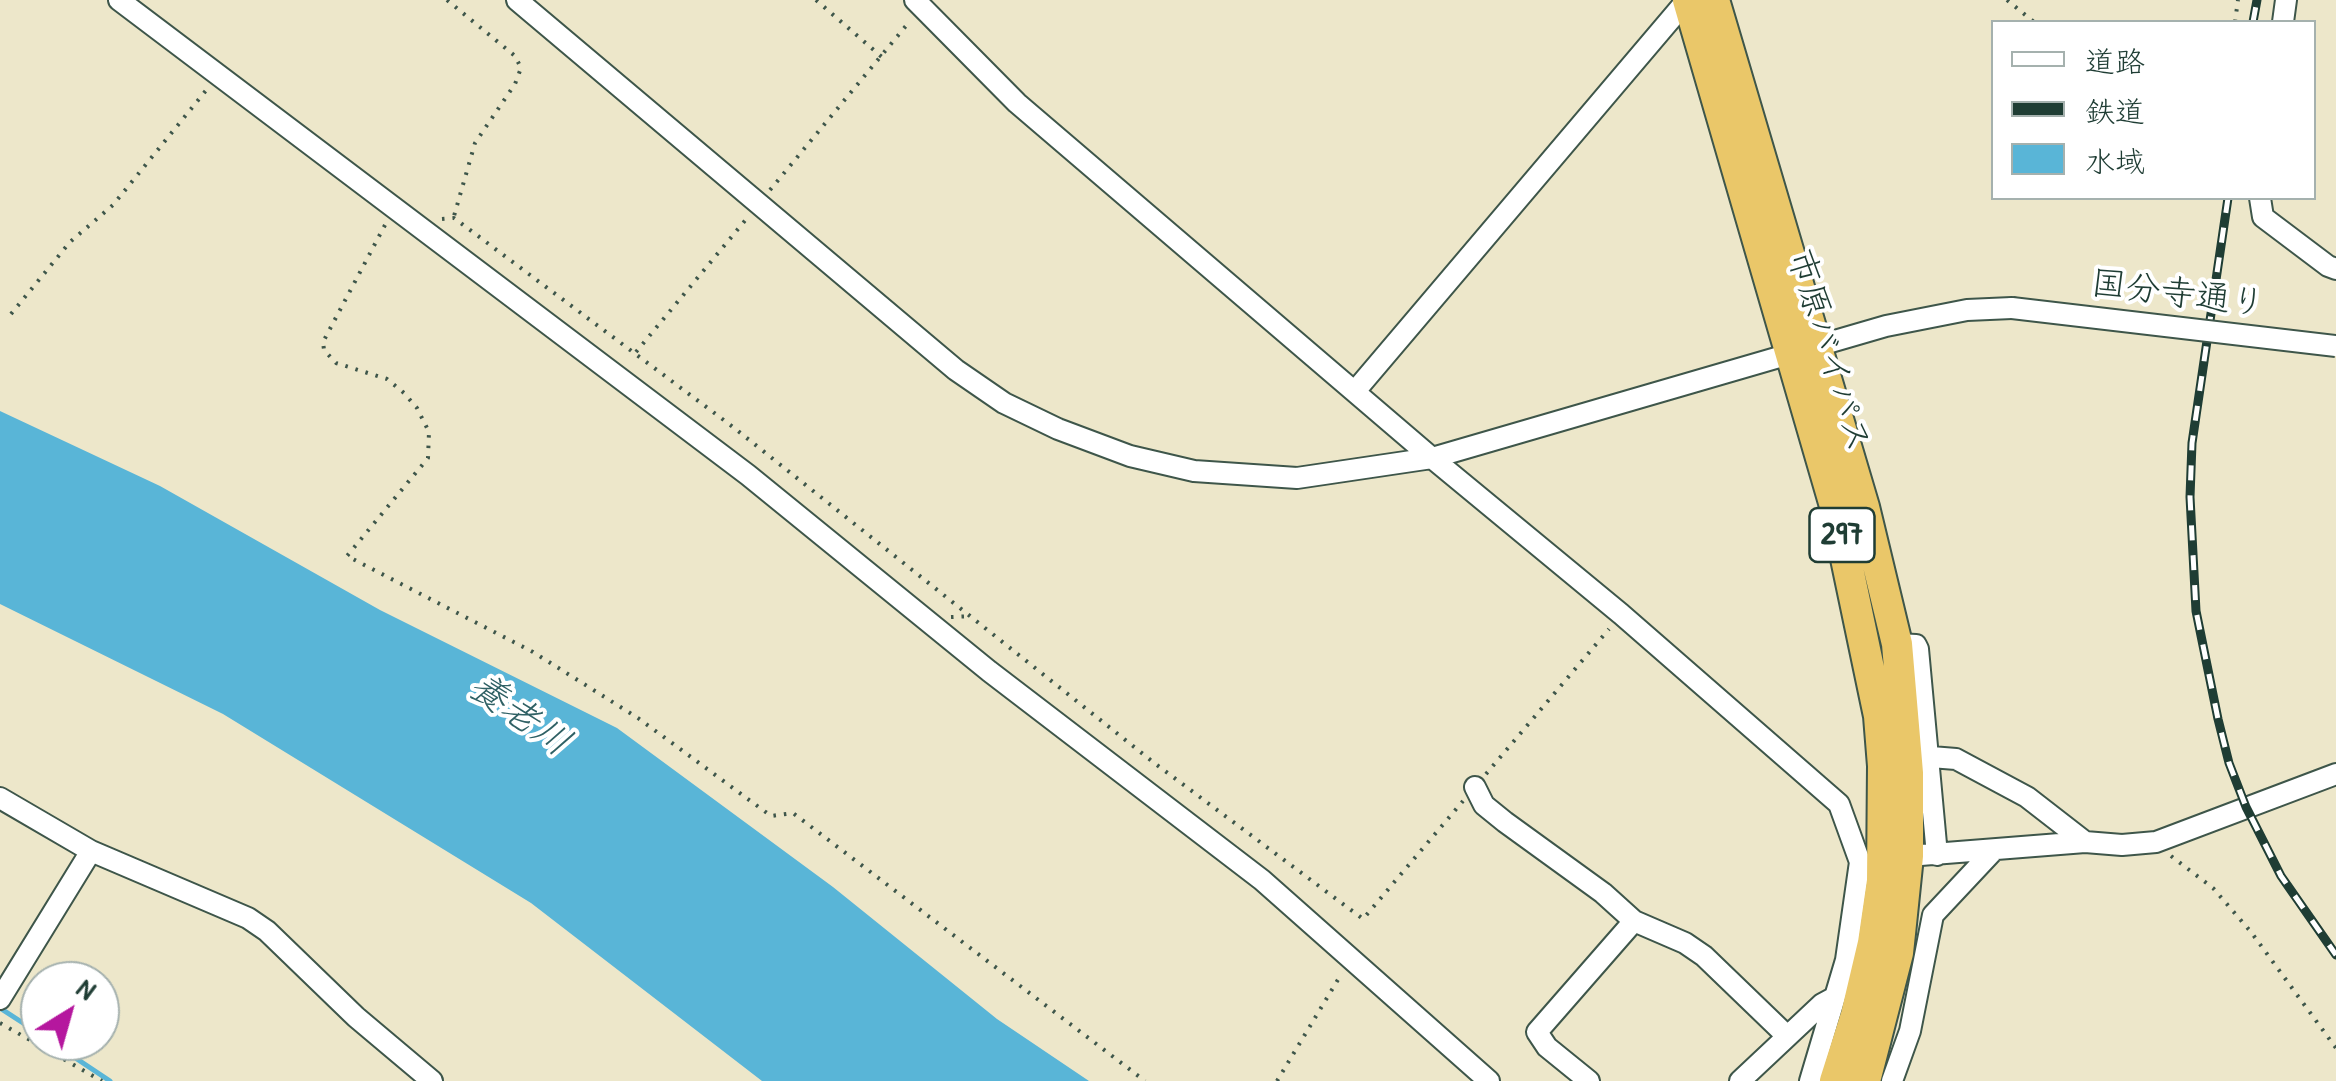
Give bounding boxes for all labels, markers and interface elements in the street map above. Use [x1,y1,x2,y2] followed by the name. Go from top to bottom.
[1991,20,2316,200] legend
[2085,41,2145,81] text: 道路
[2085,91,2145,131] text: 鉄道
[2085,141,2145,181] text: 水域
[1777,244,1879,458] street label: 市原バイパス
[2089,263,2267,327] street label: 国分寺通り
[1810,508,1874,562] road number: 297
[459,665,579,767] water label: 養老川
[20,961,120,1061] north arrow
[69,969,104,1008] text: N

